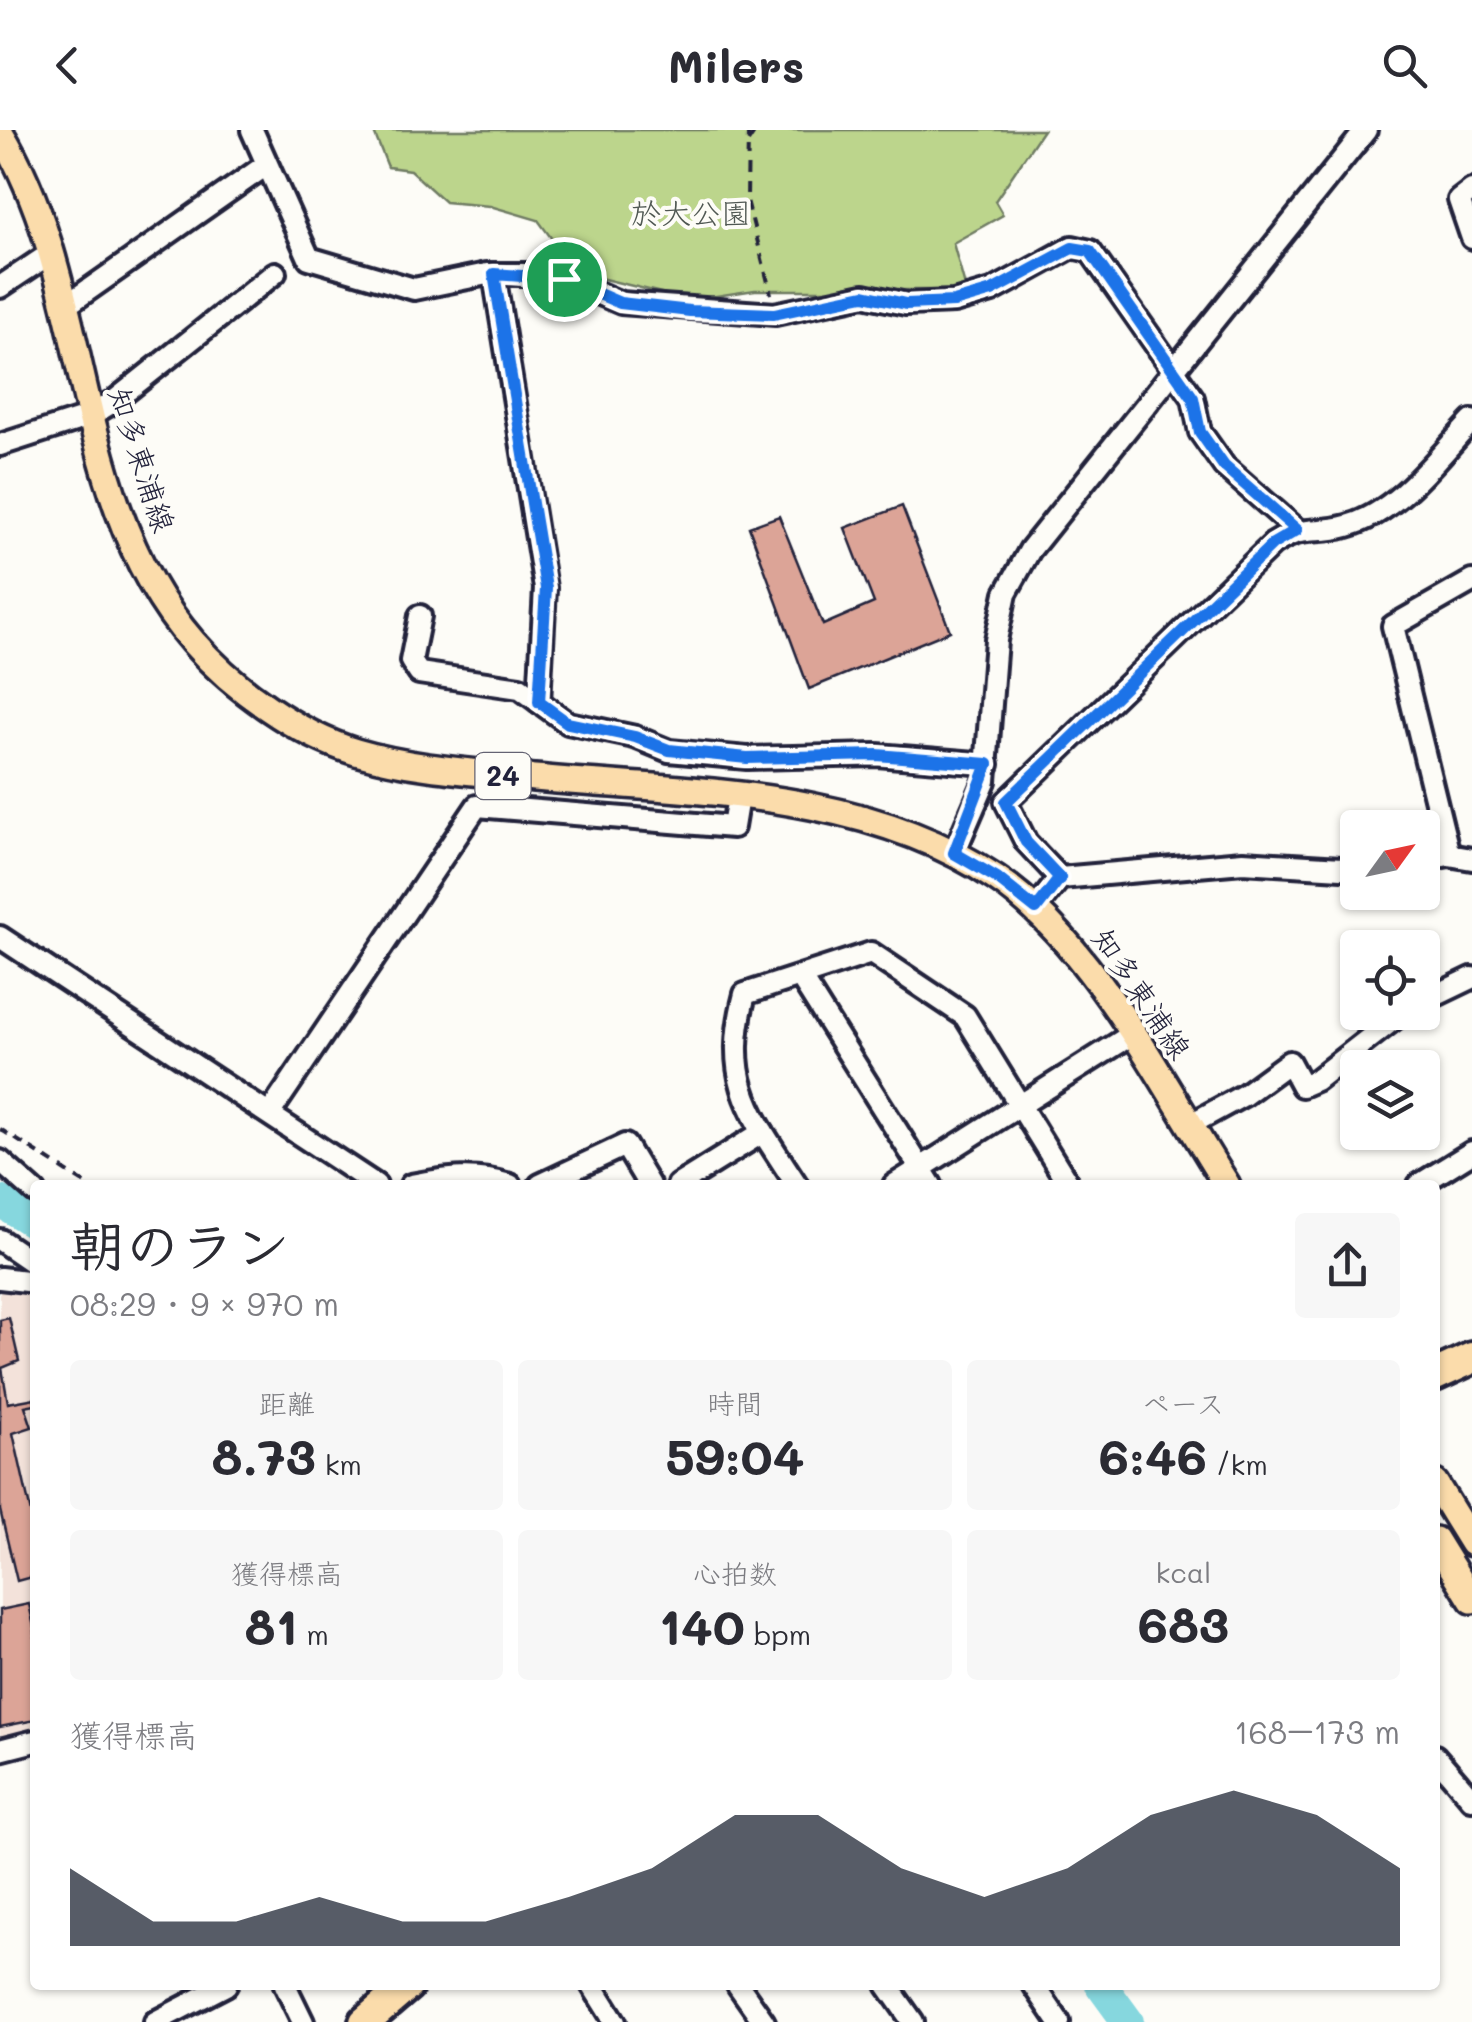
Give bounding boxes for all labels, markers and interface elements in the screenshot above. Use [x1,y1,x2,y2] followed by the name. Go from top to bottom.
[668,36,804,94] text: Milers
[40,38,95,93] icon: back
[1377,38,1432,93] icon: search
[631,192,751,232] park label: 於大公園
[522,237,607,322] pin
[537,252,592,307] icon: arrive
[101,382,185,537] street label: 知多東浦線
[476,753,530,799] road number: 24
[1340,810,1440,910] north arrow
[1340,810,1440,1150] map controls
[1084,920,1201,1066] street label: 知多東浦線
[1340,930,1440,1030] button: locate
[1340,1050,1440,1150] button: layers
[70,1208,290,1280] text: 朝のラン
[1295,1213,1400,1318] button: share
[70,1282,339,1324] text: 08:29 · 9 × 970 m
[259,1385,315,1421] text: 距離
[707,1385,763,1421] text: 時間
[1142,1385,1224,1421] text: ペース
[211,1422,316,1488] text: 8.73
[666,1422,804,1488] text: 59:04
[1099,1422,1207,1488] text: 6:46
[316,1446,362,1482] text: km
[1207,1446,1268,1482] text: /km
[1155,1554,1211,1590] text: kcal
[231,1555,343,1591] text: 獲得標高
[693,1555,777,1591] text: 心拍数
[1138,1590,1229,1656] text: 683
[244,1592,298,1658] text: 81
[659,1592,745,1658] text: 140
[298,1616,329,1652] text: m
[745,1616,811,1652] text: bpm
[1234,1710,1400,1752] text: 168–173 m
[70,1713,198,1755] text: 獲得標高

